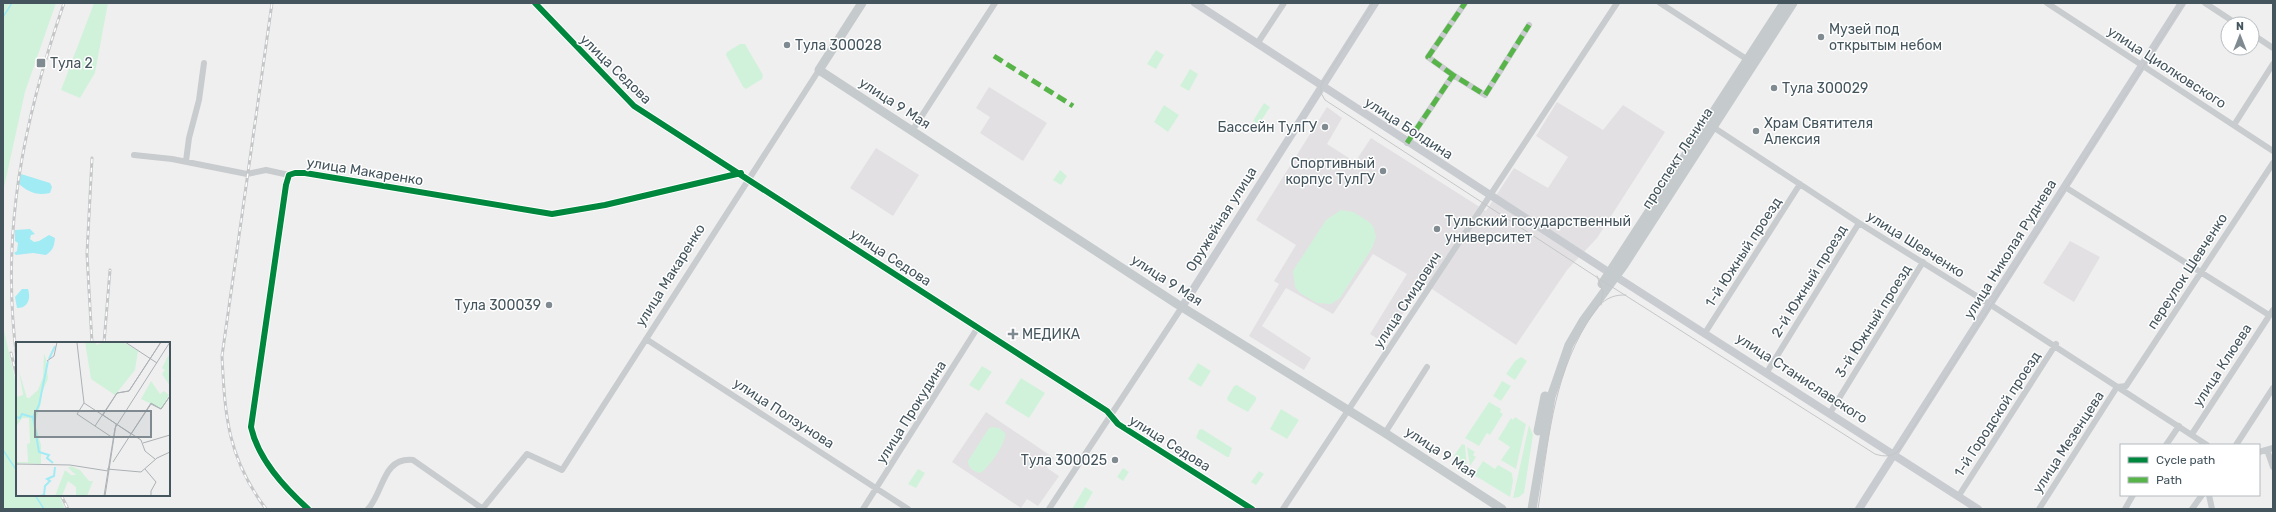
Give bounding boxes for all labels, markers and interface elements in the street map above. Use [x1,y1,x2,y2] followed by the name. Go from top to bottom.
[2220,16,2260,56] north arrow
[2236,20,2244,33] text: N
[1829,21,1942,54] place label: Музей под открытым небом
[2104,23,2229,112] street label: улица Циолковского
[576,31,655,108] street label: улица Седова
[1816,32,1826,42] marker: Музей под открытым небом
[795,37,882,54] place label: Тула 300028
[782,40,792,50] marker: Тула 300028
[50,55,93,72] place label: Тула 2
[35,57,47,69] marker: Тула 2
[856,74,934,133] street label: улица 9 Мая
[1782,80,1868,97] place label: Тула 300029
[1769,83,1779,93] marker: Тула 300029
[1361,94,1456,163] street label: улица Болдина
[1638,104,1717,212] street label: проспект Ленина
[1764,115,1873,148] place label: Храм Святителя Алексия
[1218,119,1318,136] place label: Бассейн ТулГУ
[1320,122,1330,132] marker: Бассейн ТулГУ
[1751,126,1761,136] marker: Храм Святителя Алексия
[305,154,424,189] street label: улица Макаренко
[1286,155,1376,188] place label: Спортивный корпус ТулГУ
[1182,164,1261,275] street label: Оружейная улица
[1378,166,1388,176] marker: Спортивный корпус ТулГУ
[1960,176,2060,322] street label: улица Николая Руднева
[1702,194,1785,310] street label: 1-й Южный проезд
[1864,208,1968,281] street label: улица Шевченко
[2144,210,2231,332] street label: переулок Шевченко
[1445,213,1631,246] place label: Тульский государственный университет
[632,221,709,330] street label: улица Макаренко
[1768,222,1851,341] street label: 2-й Южный проезд
[1432,224,1442,234] marker: Тульский государственный университет
[847,225,934,290] street label: улица Седова
[1370,249,1445,352] street label: улица Смидович
[1128,251,1206,310] street label: улица 9 Мая
[1832,262,1915,381] street label: 3-й Южный проезд
[455,297,541,314] place label: Тула 300039
[544,300,554,310] marker: Тула 300039
[2189,321,2256,410] street label: улица Клюева
[1022,326,1081,343] place label: МЕДИКА
[1007,328,1019,340] marker: МЕДИКА
[1733,330,1871,427] street label: улица Станиславского
[16,342,170,496] inset map
[1951,348,2044,480] street label: 1-й Городской проезд
[873,358,950,467] street label: улица Прокудина
[730,375,837,452] street label: улица Ползунова
[2029,388,2108,496] street label: улица Мезенцева
[1126,412,1214,475] street label: улица Седова
[1402,423,1480,482] street label: улица 9 Мая
[2120,444,2260,496] legend
[1021,452,1107,469] place label: Тула 300025
[2156,453,2215,467] text: Cycle path
[1110,455,1120,465] marker: Тула 300025
[2156,473,2182,487] text: Path

